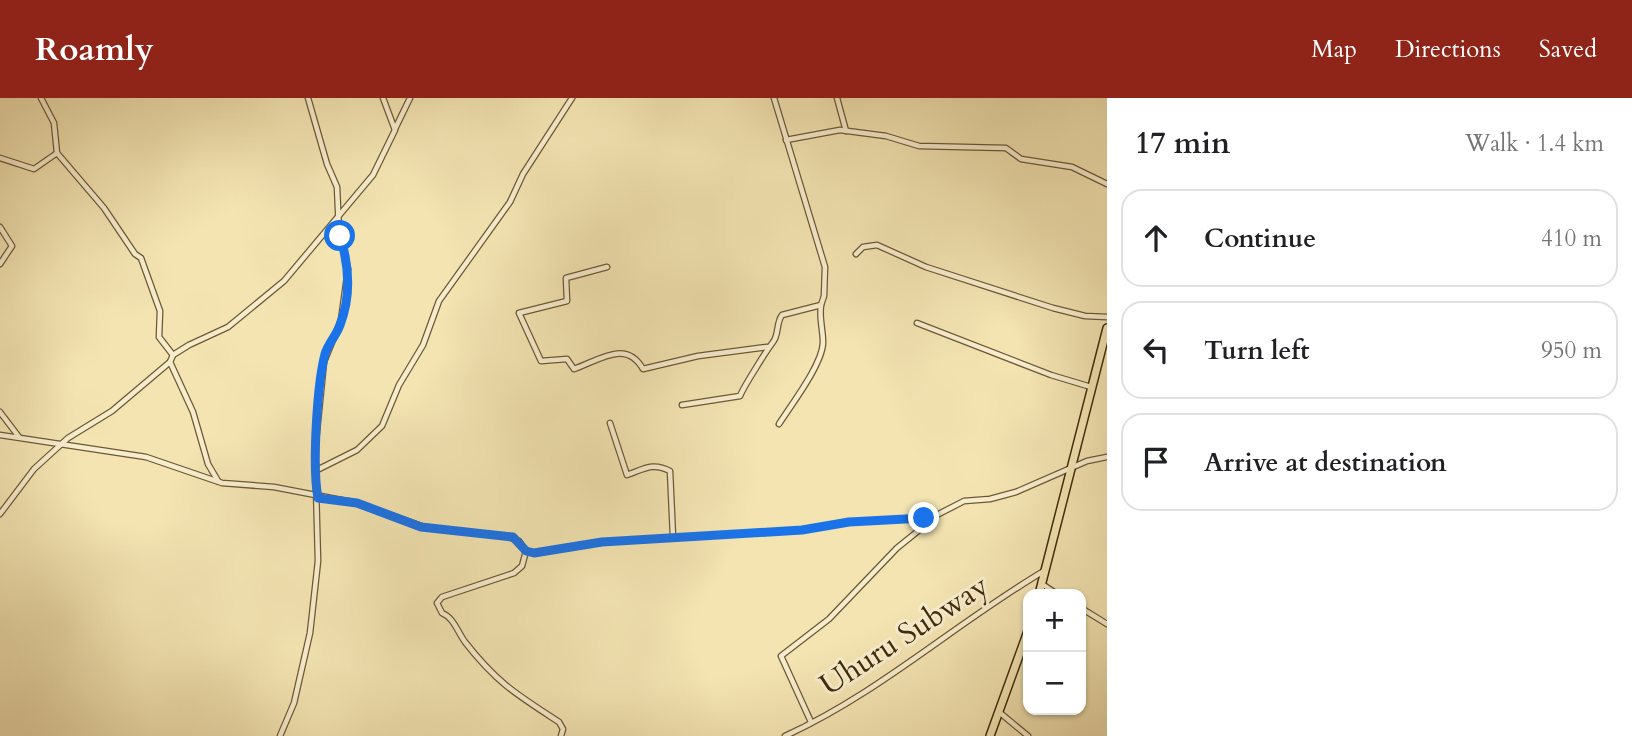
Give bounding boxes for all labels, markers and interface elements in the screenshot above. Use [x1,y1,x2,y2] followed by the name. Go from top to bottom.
[35,27,154,72] text: Roamly
[1311,33,1357,66] text: Map
[1395,33,1501,66] text: Directions
[1539,33,1597,66] text: Saved
[1135,123,1230,164] text: 17 min
[1465,128,1604,159] text: Walk · 1.4 km
[1137,219,1175,257] icon: ahead
[324,220,355,251] route start
[1204,221,1316,256] text: Continue
[1541,223,1602,254] text: 410 m
[1137,331,1175,369] icon: left
[1204,333,1309,368] text: Turn left
[1541,335,1602,366] text: 950 m
[1137,443,1175,481] icon: arrive
[1204,445,1447,480] text: Arrive at destination
[908,502,939,533] route end
[812,565,997,705] street label: Uhuru Subway
[1023,589,1086,715] map controls
[1023,589,1086,652] button: +
[1023,652,1086,715] button: −

